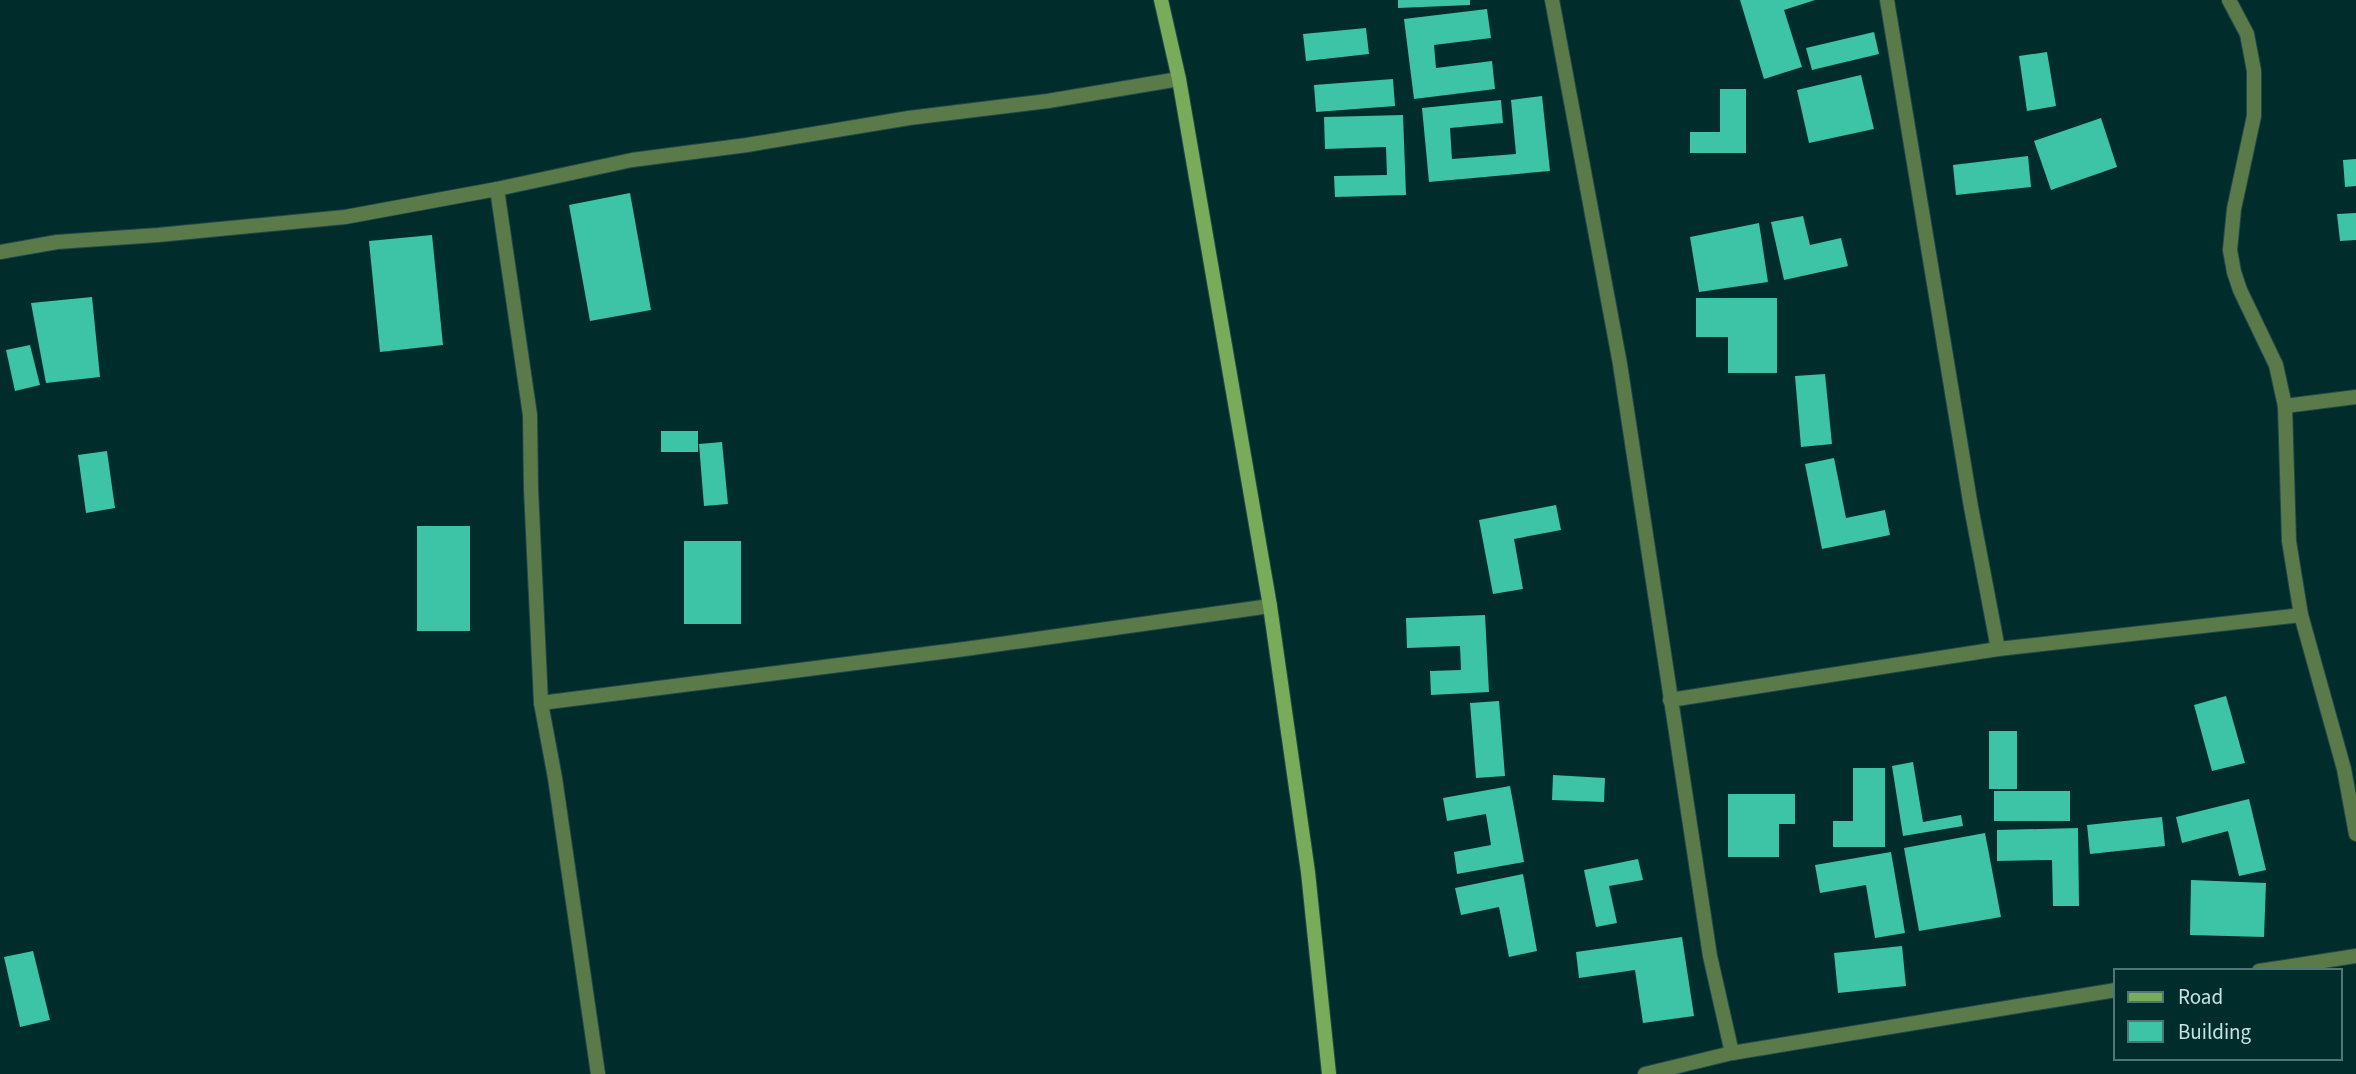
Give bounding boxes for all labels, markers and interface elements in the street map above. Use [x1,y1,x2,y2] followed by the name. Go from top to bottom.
[2114,969,2342,1060] legend
[2178,982,2223,1012] text: Road
[2178,1017,2252,1047] text: Building

